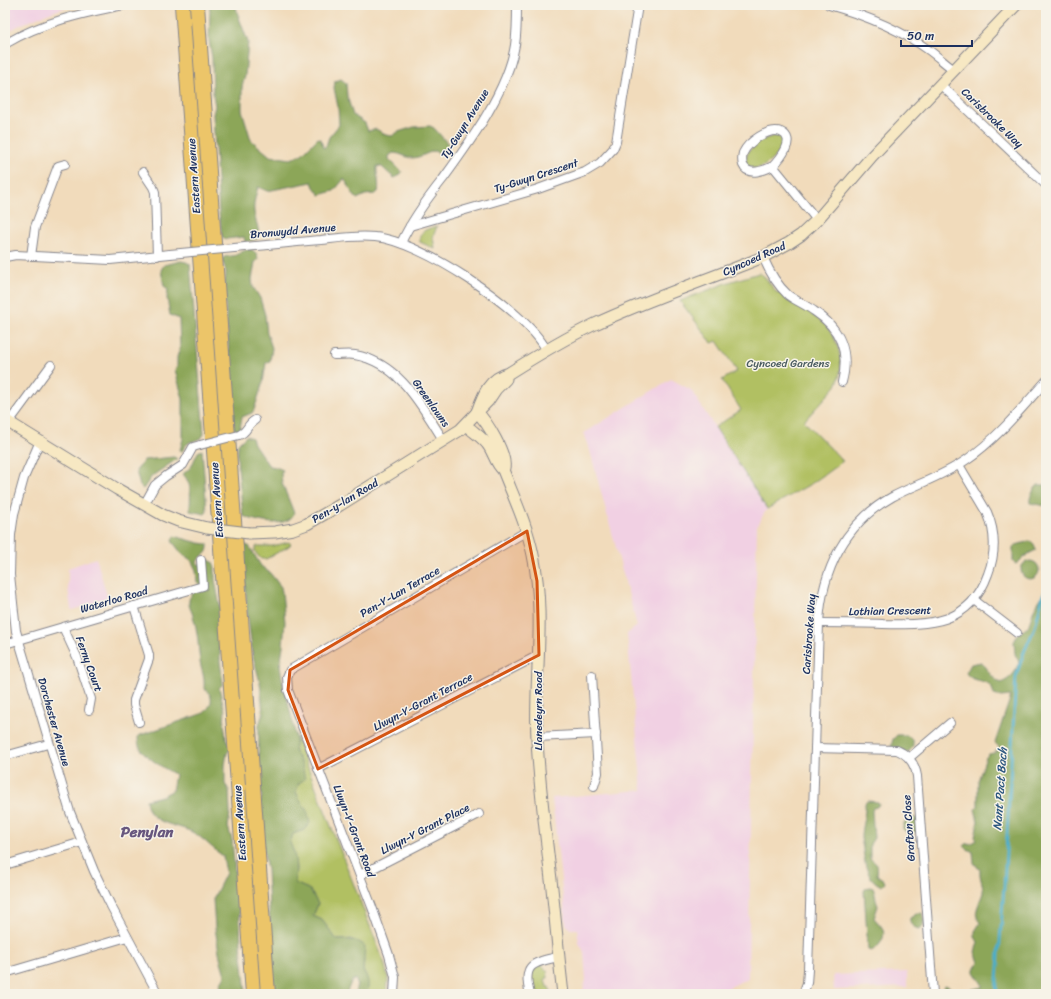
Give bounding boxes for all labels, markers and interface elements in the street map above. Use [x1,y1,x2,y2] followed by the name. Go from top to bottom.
[901,22,972,48] scale bar
[907,25,934,47] text: 50 m
[956,83,1028,153] street label: Carisbrooke Way
[436,84,495,163] street label: Ty-Gwyn Avenue
[182,137,206,214] street label: Eastern Avenue
[491,153,581,199] street label: Ty-Gwyn Crescent
[249,218,337,244] street label: Bronwydd Avenue
[719,236,790,281] street label: Cyncoed Road
[746,354,831,373] park label: Cyncoed Gardens
[407,375,455,431] street label: Greenlawns
[205,461,229,538] street label: Eastern Avenue
[308,473,383,528] street label: Pen-y-lan Road
[356,561,444,623] street label: Pen-Y-Lan Terrace
[78,581,151,619] street label: Waterloo Road
[797,593,821,675] street label: Carisbrooke Way
[849,601,932,621] street label: Lothian Crescent
[70,633,108,695] street label: Ferny Court
[370,667,477,736] street label: Llwyn-Y-Grant Terrace
[529,670,548,751] street label: Llanedeyrn Road
[32,676,76,769] street label: Dorchester Avenue
[986,745,1014,831] water label: Nant Pact Bach
[328,782,381,881] street label: Llwyn-Y-Grant Road
[228,784,252,861] street label: Eastern Avenue
[897,794,921,862] street label: Grafton Close
[377,798,474,860] street label: Llwyn-Y Grant Place
[121,819,174,845] district label: Penylan

